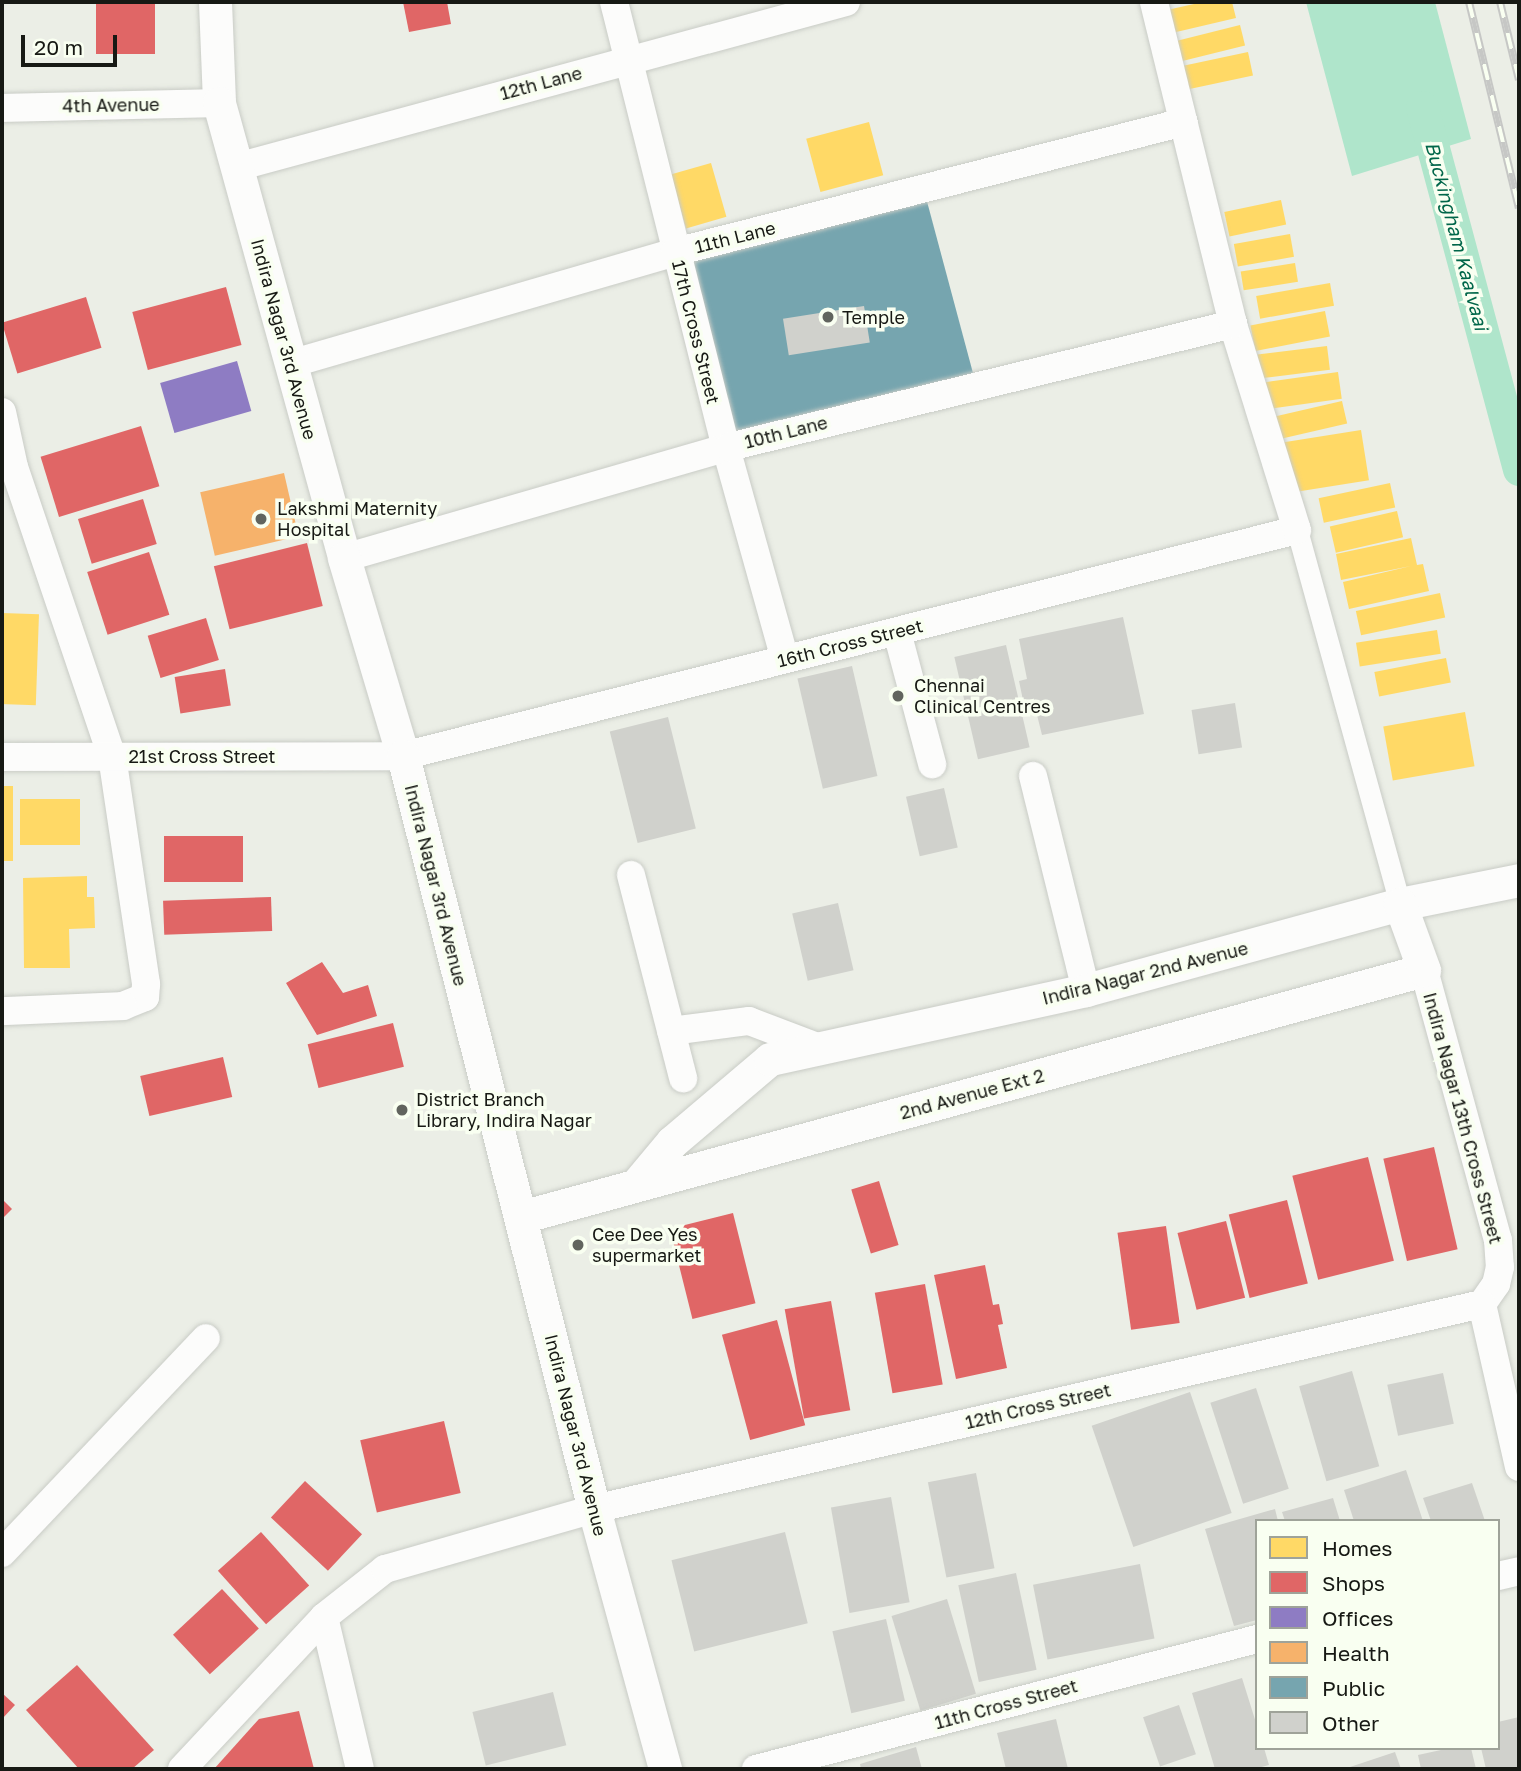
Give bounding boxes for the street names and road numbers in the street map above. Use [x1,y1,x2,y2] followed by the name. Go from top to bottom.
[498,62,584,104] street label: 12th Lane
[62,93,160,117] street label: 4th Avenue
[692,217,778,257] street label: 11th Lane
[247,236,321,442] street label: Indira Nagar 3rd Avenue
[668,258,724,406] street label: 17th Cross Street
[742,411,830,453] street label: 10th Lane
[775,614,925,672] street label: 16th Cross Street
[128,745,276,767] street label: 21st Cross Street
[400,782,472,988] street label: Indira Nagar 3rd Avenue
[1040,937,1250,1009] street label: Indira Nagar 2nd Avenue
[1419,990,1507,1246] street label: Indira Nagar 13th Cross Street
[897,1064,1047,1124] street label: 2nd Avenue Ext 2
[540,1332,612,1538] street label: Indira Nagar 3rd Avenue
[963,1379,1113,1433] street label: 12th Cross Street
[932,1675,1080,1733] street label: 11th Cross Street

